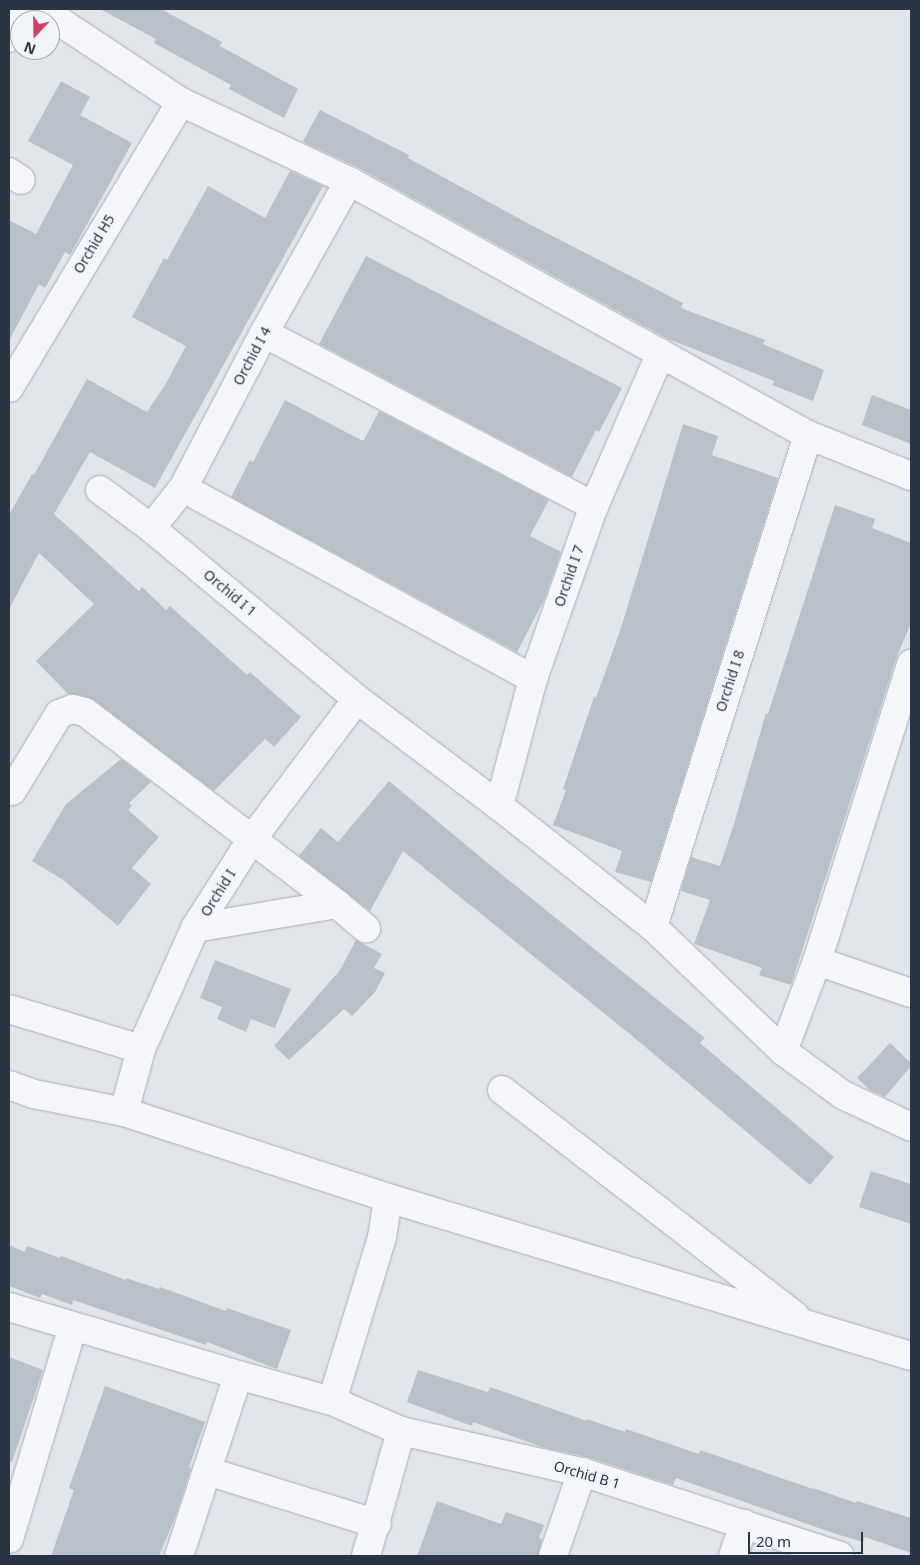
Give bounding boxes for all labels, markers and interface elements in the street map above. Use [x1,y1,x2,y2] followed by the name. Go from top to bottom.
[10,10,60,60] north arrow
[21,38,39,59] text: N
[70,211,118,277] street label: Orchid H5
[230,324,274,388] street label: Orchid I 4
[551,543,587,609] street label: Orchid I 7
[200,566,260,620] street label: Orchid I 1
[712,648,748,714] street label: Orchid I 8
[197,866,239,920] street label: Orchid I
[552,1457,622,1493] street label: Orchid B 1
[750,1522,865,1554] scale bar
[756,1531,791,1551] text: 20 m

